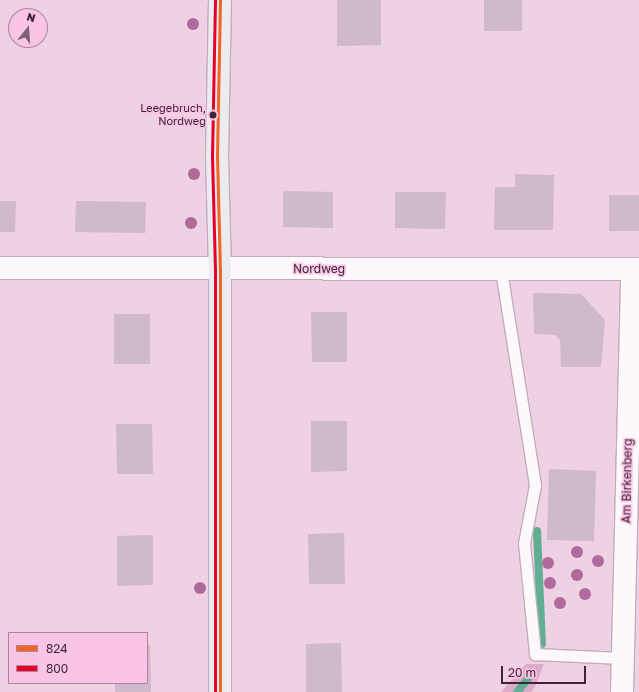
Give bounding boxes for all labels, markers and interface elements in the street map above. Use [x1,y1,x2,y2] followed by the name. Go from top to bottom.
[8,8,48,48] north arrow
[25,10,37,24] text: N
[140,102,206,128] place label: Leegebruch, Nordweg
[208,110,218,120] marker: Leegebruch, Nordweg
[293,262,345,276] street label: Nordweg
[619,439,635,523] street label: Am Birkenberg
[8,632,148,684] legend
[46,641,68,656] text: 824
[503,658,588,684] scale bar
[46,661,68,676] text: 800
[508,665,536,680] text: 20 m

